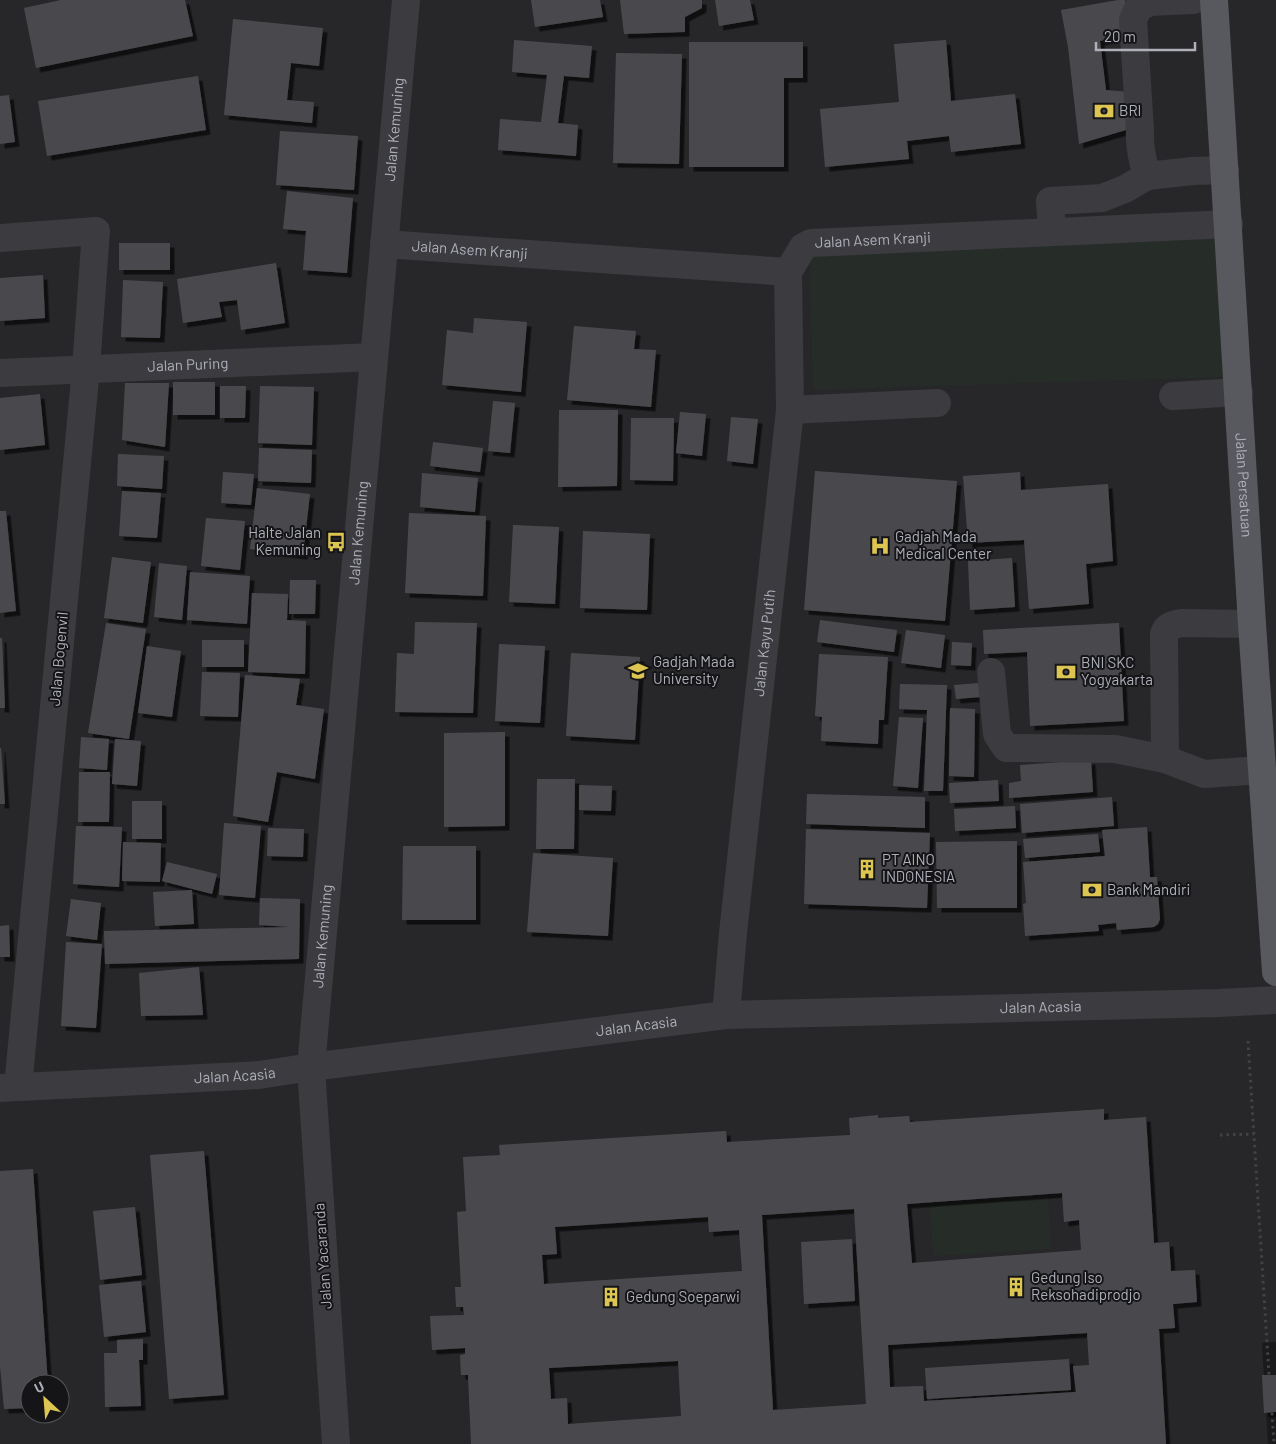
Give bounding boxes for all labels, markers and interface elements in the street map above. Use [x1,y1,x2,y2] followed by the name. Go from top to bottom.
[1096,20,1195,52] scale bar
[1104,27,1136,45] text: 20 m
[380,77,407,182] street label: Jalan Kemuning
[1093,100,1115,122] bank icon: BRI
[1119,101,1141,119] place label: BRI
[814,228,931,251] street label: Jalan Asem Kranji
[411,236,528,262] street label: Jalan Asem Kranji
[147,353,229,375] street label: Jalan Puring
[1232,432,1257,538] street label: Jalan Persatuan
[344,480,371,585] street label: Jalan Kemuning
[248,523,321,558] place label: Halte Jalan Kemuning
[895,527,992,562] place label: Gadjah Mada Medical Center
[325,531,347,553] bus stop icon: Halte Jalan Kemuning
[869,535,891,557] hospital icon: Gadjah Mada Medical Center
[749,588,778,697] street label: Jalan Kayu Putih
[45,611,71,707] street label: Jalan Bogenvil
[653,652,735,687] place label: Gadjah Mada University
[1081,653,1153,688] place label: BNI SKC Yogyakarta
[627,660,649,682] school or university icon: Gadjah Mada University
[1055,661,1077,683] bank icon: BNI SKC Yogyakarta
[882,850,955,885] place label: PT AINO INDONESIA
[856,858,878,880] building icon: PT AINO INDONESIA
[1081,879,1103,901] bank icon: Bank Mandiri
[1107,880,1190,898] place label: Bank Mandiri
[308,884,335,989] street label: Jalan Kemuning
[1000,996,1082,1016] street label: Jalan Acasia
[595,1011,678,1039] street label: Jalan Acasia
[193,1063,277,1086] street label: Jalan Acasia
[309,1202,335,1310] street label: Jalan Yacaranda
[1031,1268,1141,1303] place label: Gedung Iso Reksohadiprodjo
[1005,1276,1027,1298] building icon: Gedung Iso Reksohadiprodjo
[600,1286,622,1308] building icon: Gedung Soeparwi
[626,1287,740,1305] place label: Gedung Soeparwi
[20,1374,70,1424] north arrow
[31,1377,47,1396] text: U

